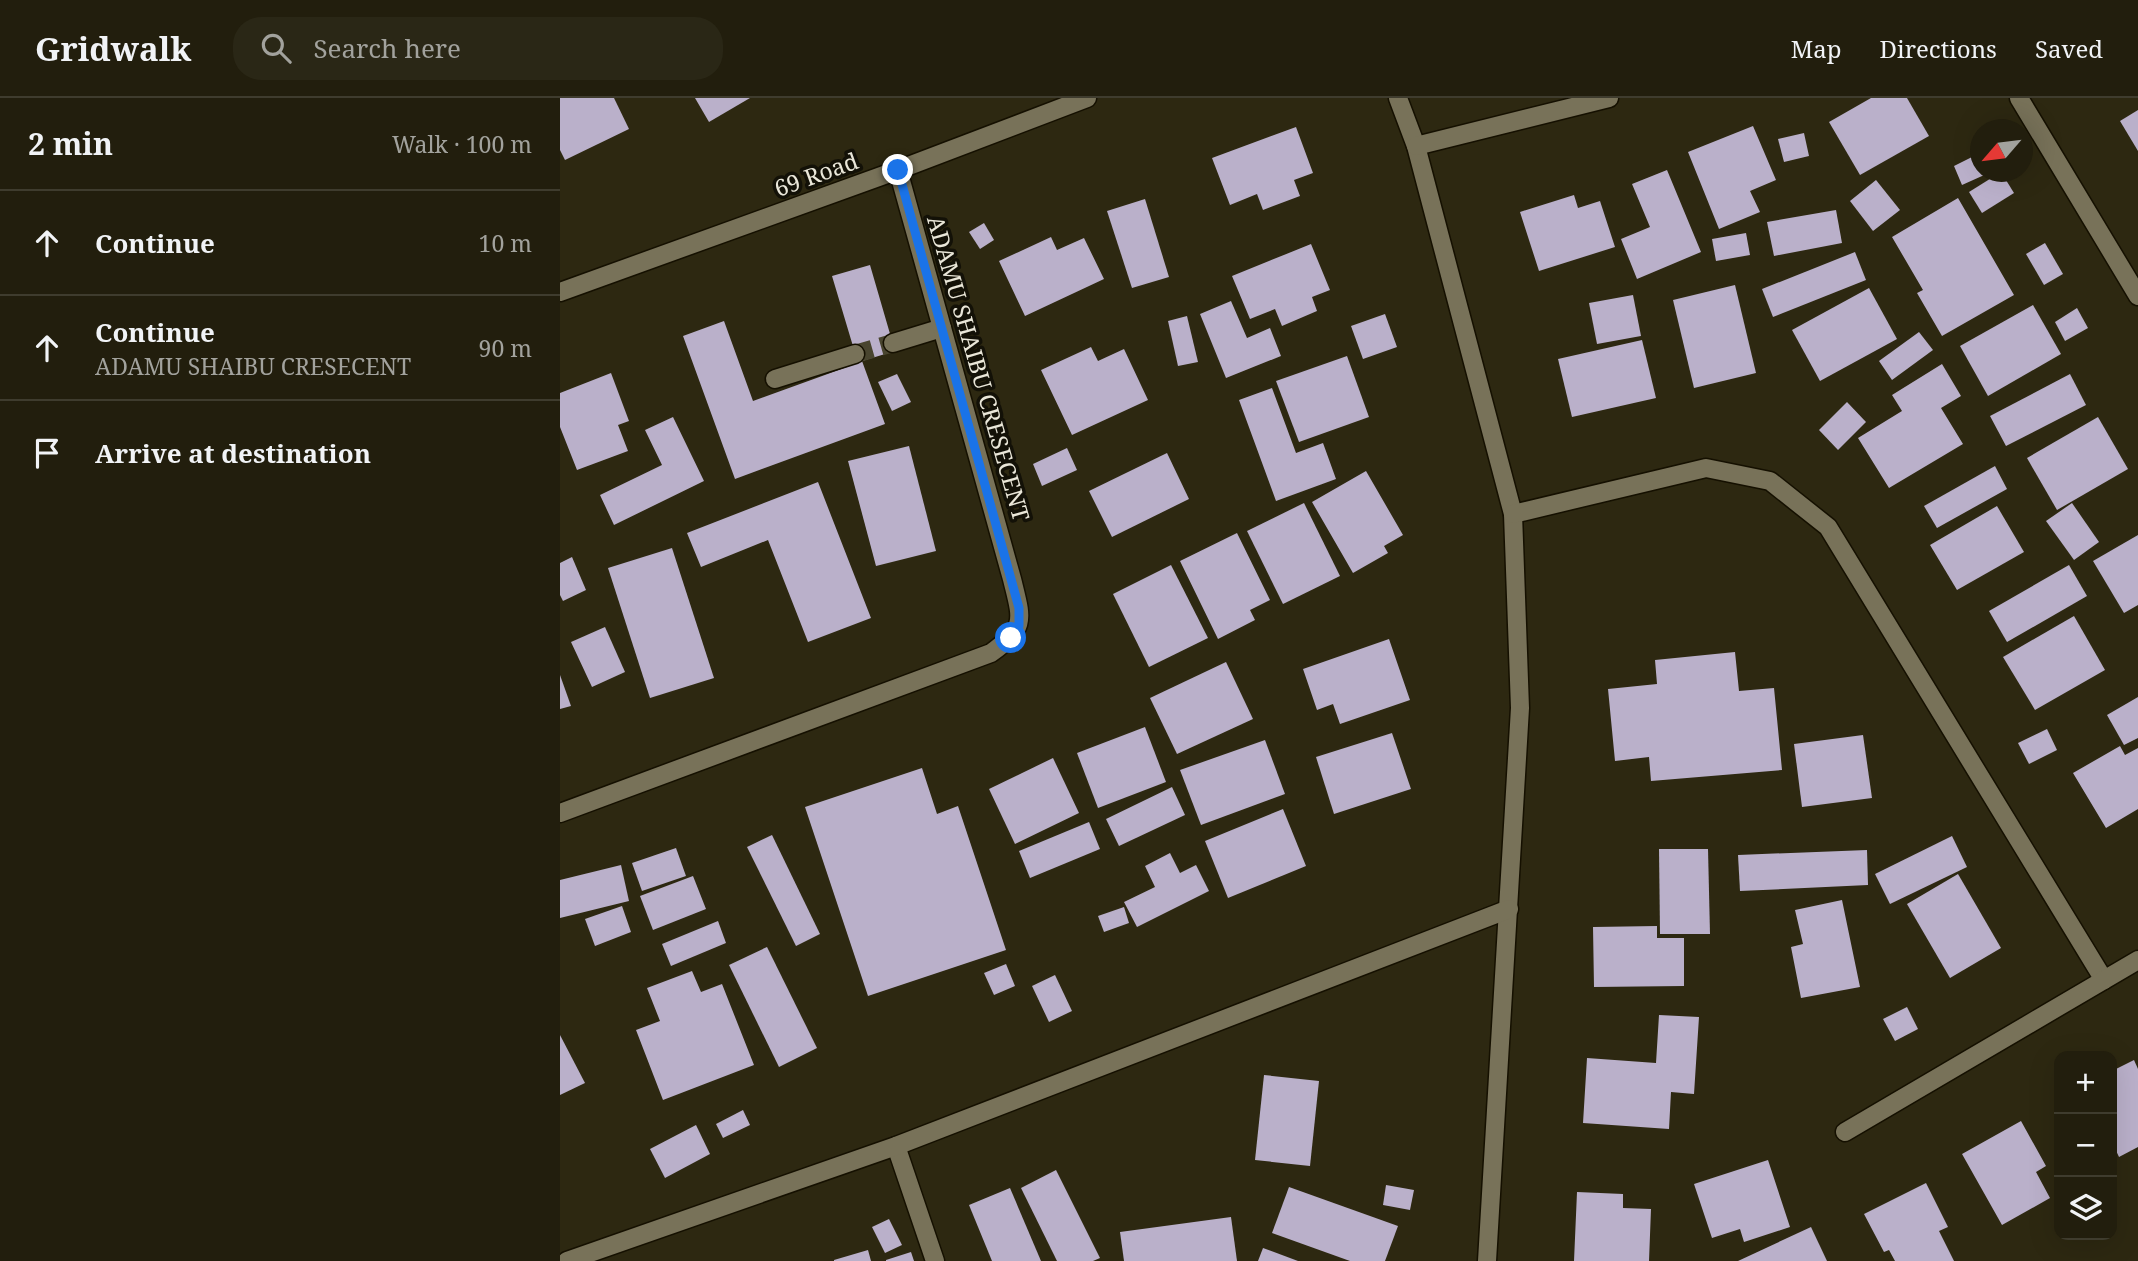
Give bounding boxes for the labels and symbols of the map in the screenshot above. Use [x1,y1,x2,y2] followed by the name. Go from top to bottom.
[1970,119,2033,182] north arrow
[770,144,862,204] street label: 69 Road
[882,154,913,185] route end
[920,212,1038,524] street label: ADAMU SHAIBU CRESECENT
[995,622,1026,653] route start

